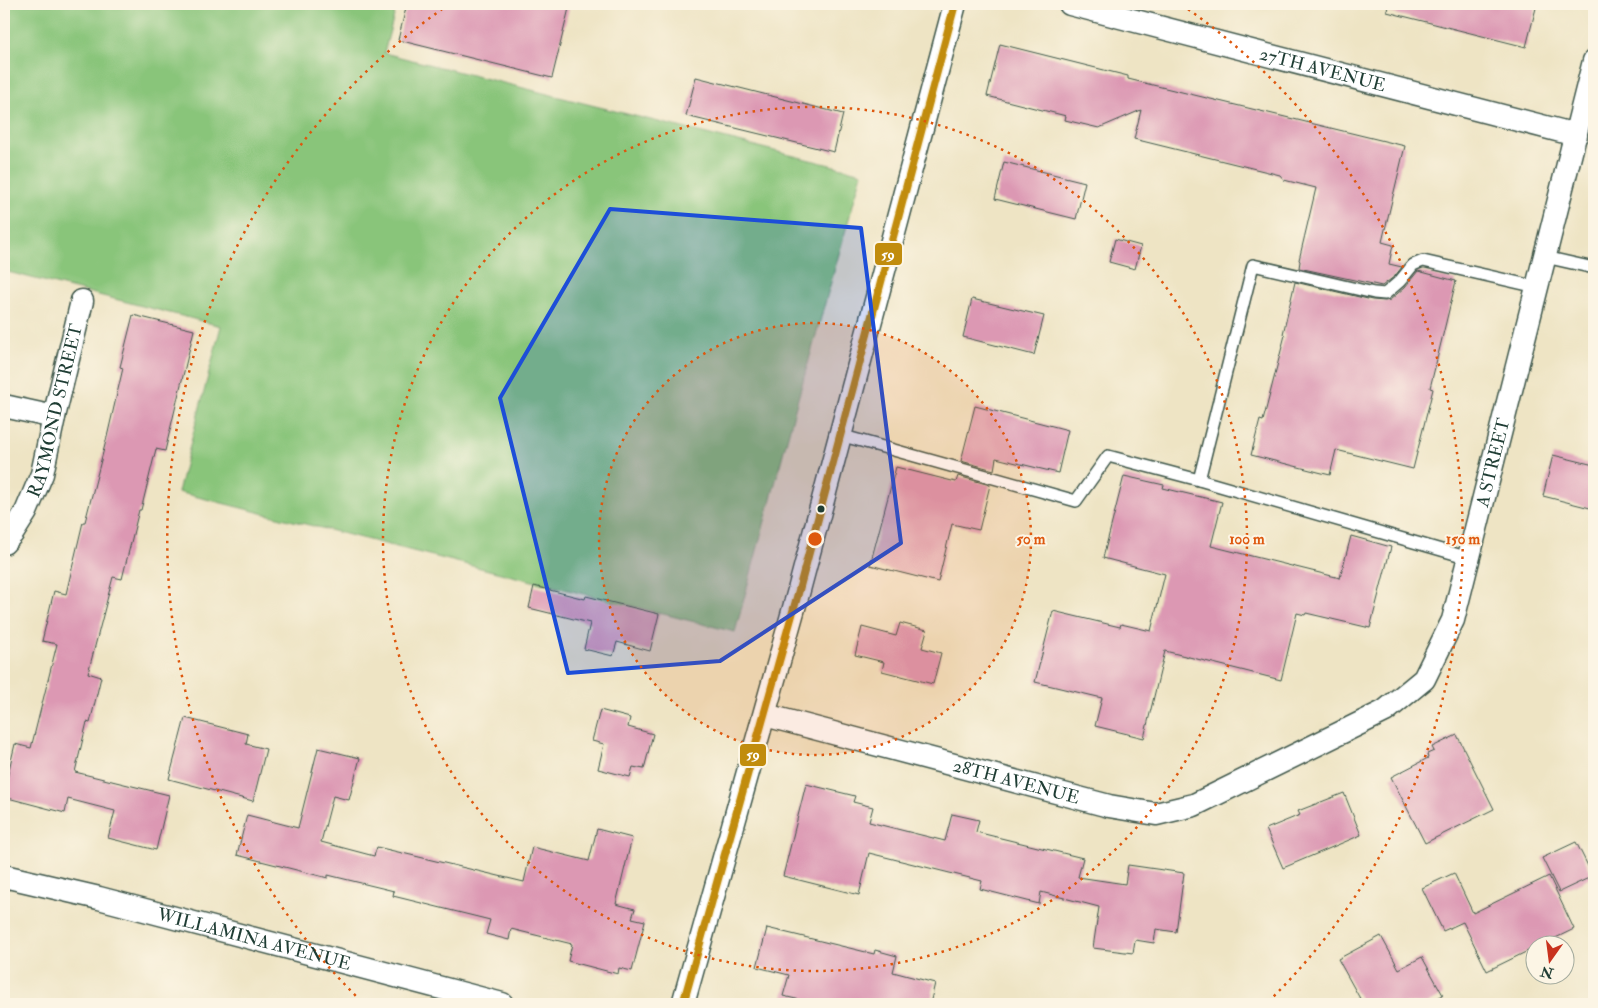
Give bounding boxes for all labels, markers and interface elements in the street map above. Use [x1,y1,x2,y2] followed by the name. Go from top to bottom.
[1257,43,1388,97] street label: 27TH AVENUE
[874,242,903,266] line badge: 59
[881,246,895,263] text: 59
[22,321,88,501] street label: RAYMOND STREET
[1471,415,1516,510] street label: A STREET
[816,504,826,514] unlabelled marker
[806,530,824,548] centre of rings
[1017,530,1046,549] text: 50 m
[1229,530,1265,549] text: 100 m
[1446,530,1480,549] text: 150 m
[739,743,767,767] line badge: 59
[746,746,760,763] text: 59
[951,754,1082,810] street label: 28TH AVENUE
[154,903,353,976] street label: WILLAMINA AVENUE
[1526,936,1576,986] north arrow
[1538,962,1556,982] text: N

